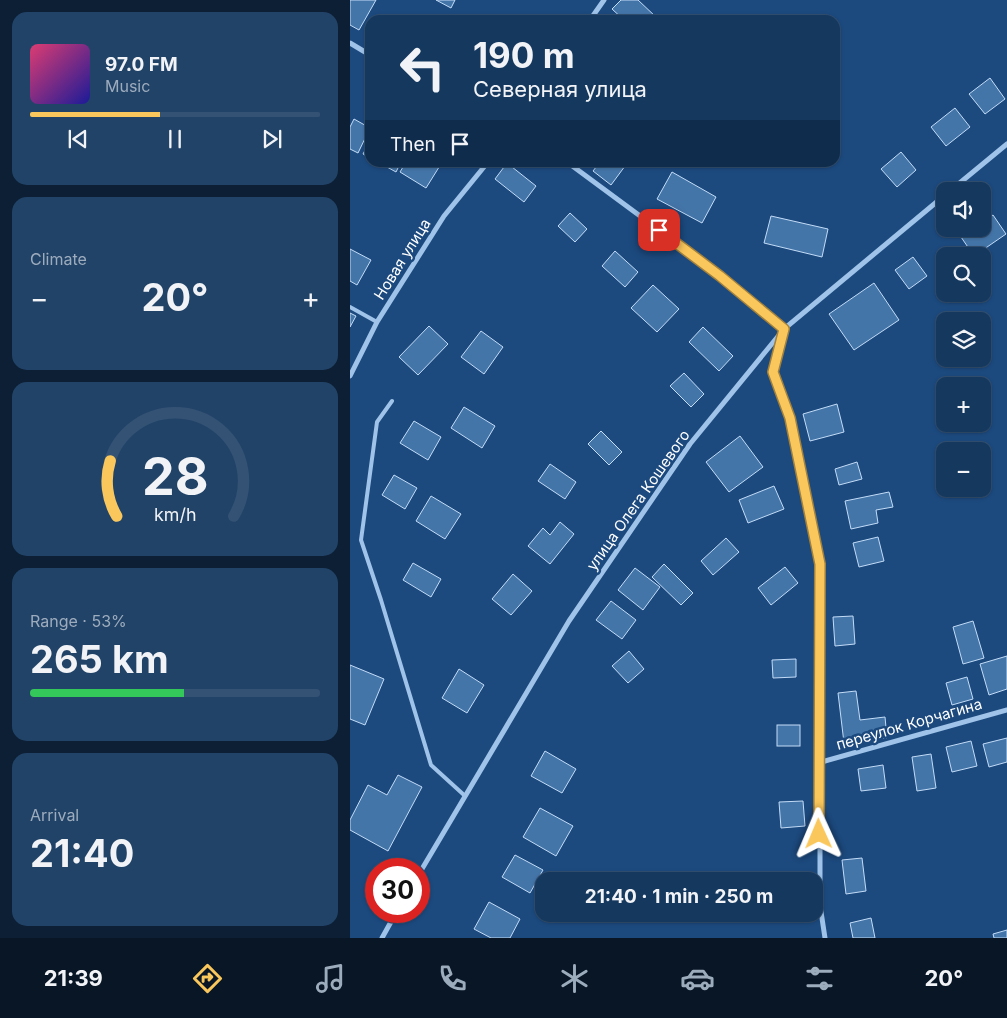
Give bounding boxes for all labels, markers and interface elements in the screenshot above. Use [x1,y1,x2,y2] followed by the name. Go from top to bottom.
[473,34,575,76] text: 190 m
[390,35,455,100] icon: left
[105,53,178,76] text: 97.0 FM
[105,76,150,96] text: Music
[473,76,647,102] text: Северная улица
[64,125,92,153] icon: previous
[161,125,189,153] icon: pause
[258,125,286,153] icon: next
[446,130,474,158] icon: arrive
[390,133,436,156] text: Then
[936,182,991,497] map controls
[936,182,991,237] button: sound
[638,209,680,251] pin
[370,215,434,303] street label: Новая улица
[645,216,673,244] icon: arrive
[936,247,991,302] button: search
[30,249,87,269] text: Climate
[141,274,209,320] text: 20°
[30,281,49,315] text: −
[301,281,320,315] text: +
[936,312,991,367] button: layers
[936,377,991,432] button: +
[582,426,694,574] street label: улица Олега Кошевого
[936,442,991,497] button: −
[142,445,208,508] text: 28
[154,504,196,525] text: km/h
[30,611,127,631] text: Range · 53%
[30,636,169,682] text: 265 km
[834,694,984,754] street label: переулок Корчагина
[30,805,79,825] text: Arrival
[792,807,844,859] position arrow
[30,830,134,876] text: 21:40
[365,858,430,923] speed limit sign: 30
[585,885,773,908] text: 21:40 · 1 min · 250 m
[190,961,225,996] icon: directions
[313,961,348,996] icon: music
[435,961,470,996] icon: phone
[557,961,592,996] icon: climate
[680,961,715,996] icon: car
[802,961,837,996] icon: filters
[44,965,103,991] text: 21:39
[925,965,963,991] text: 20°

